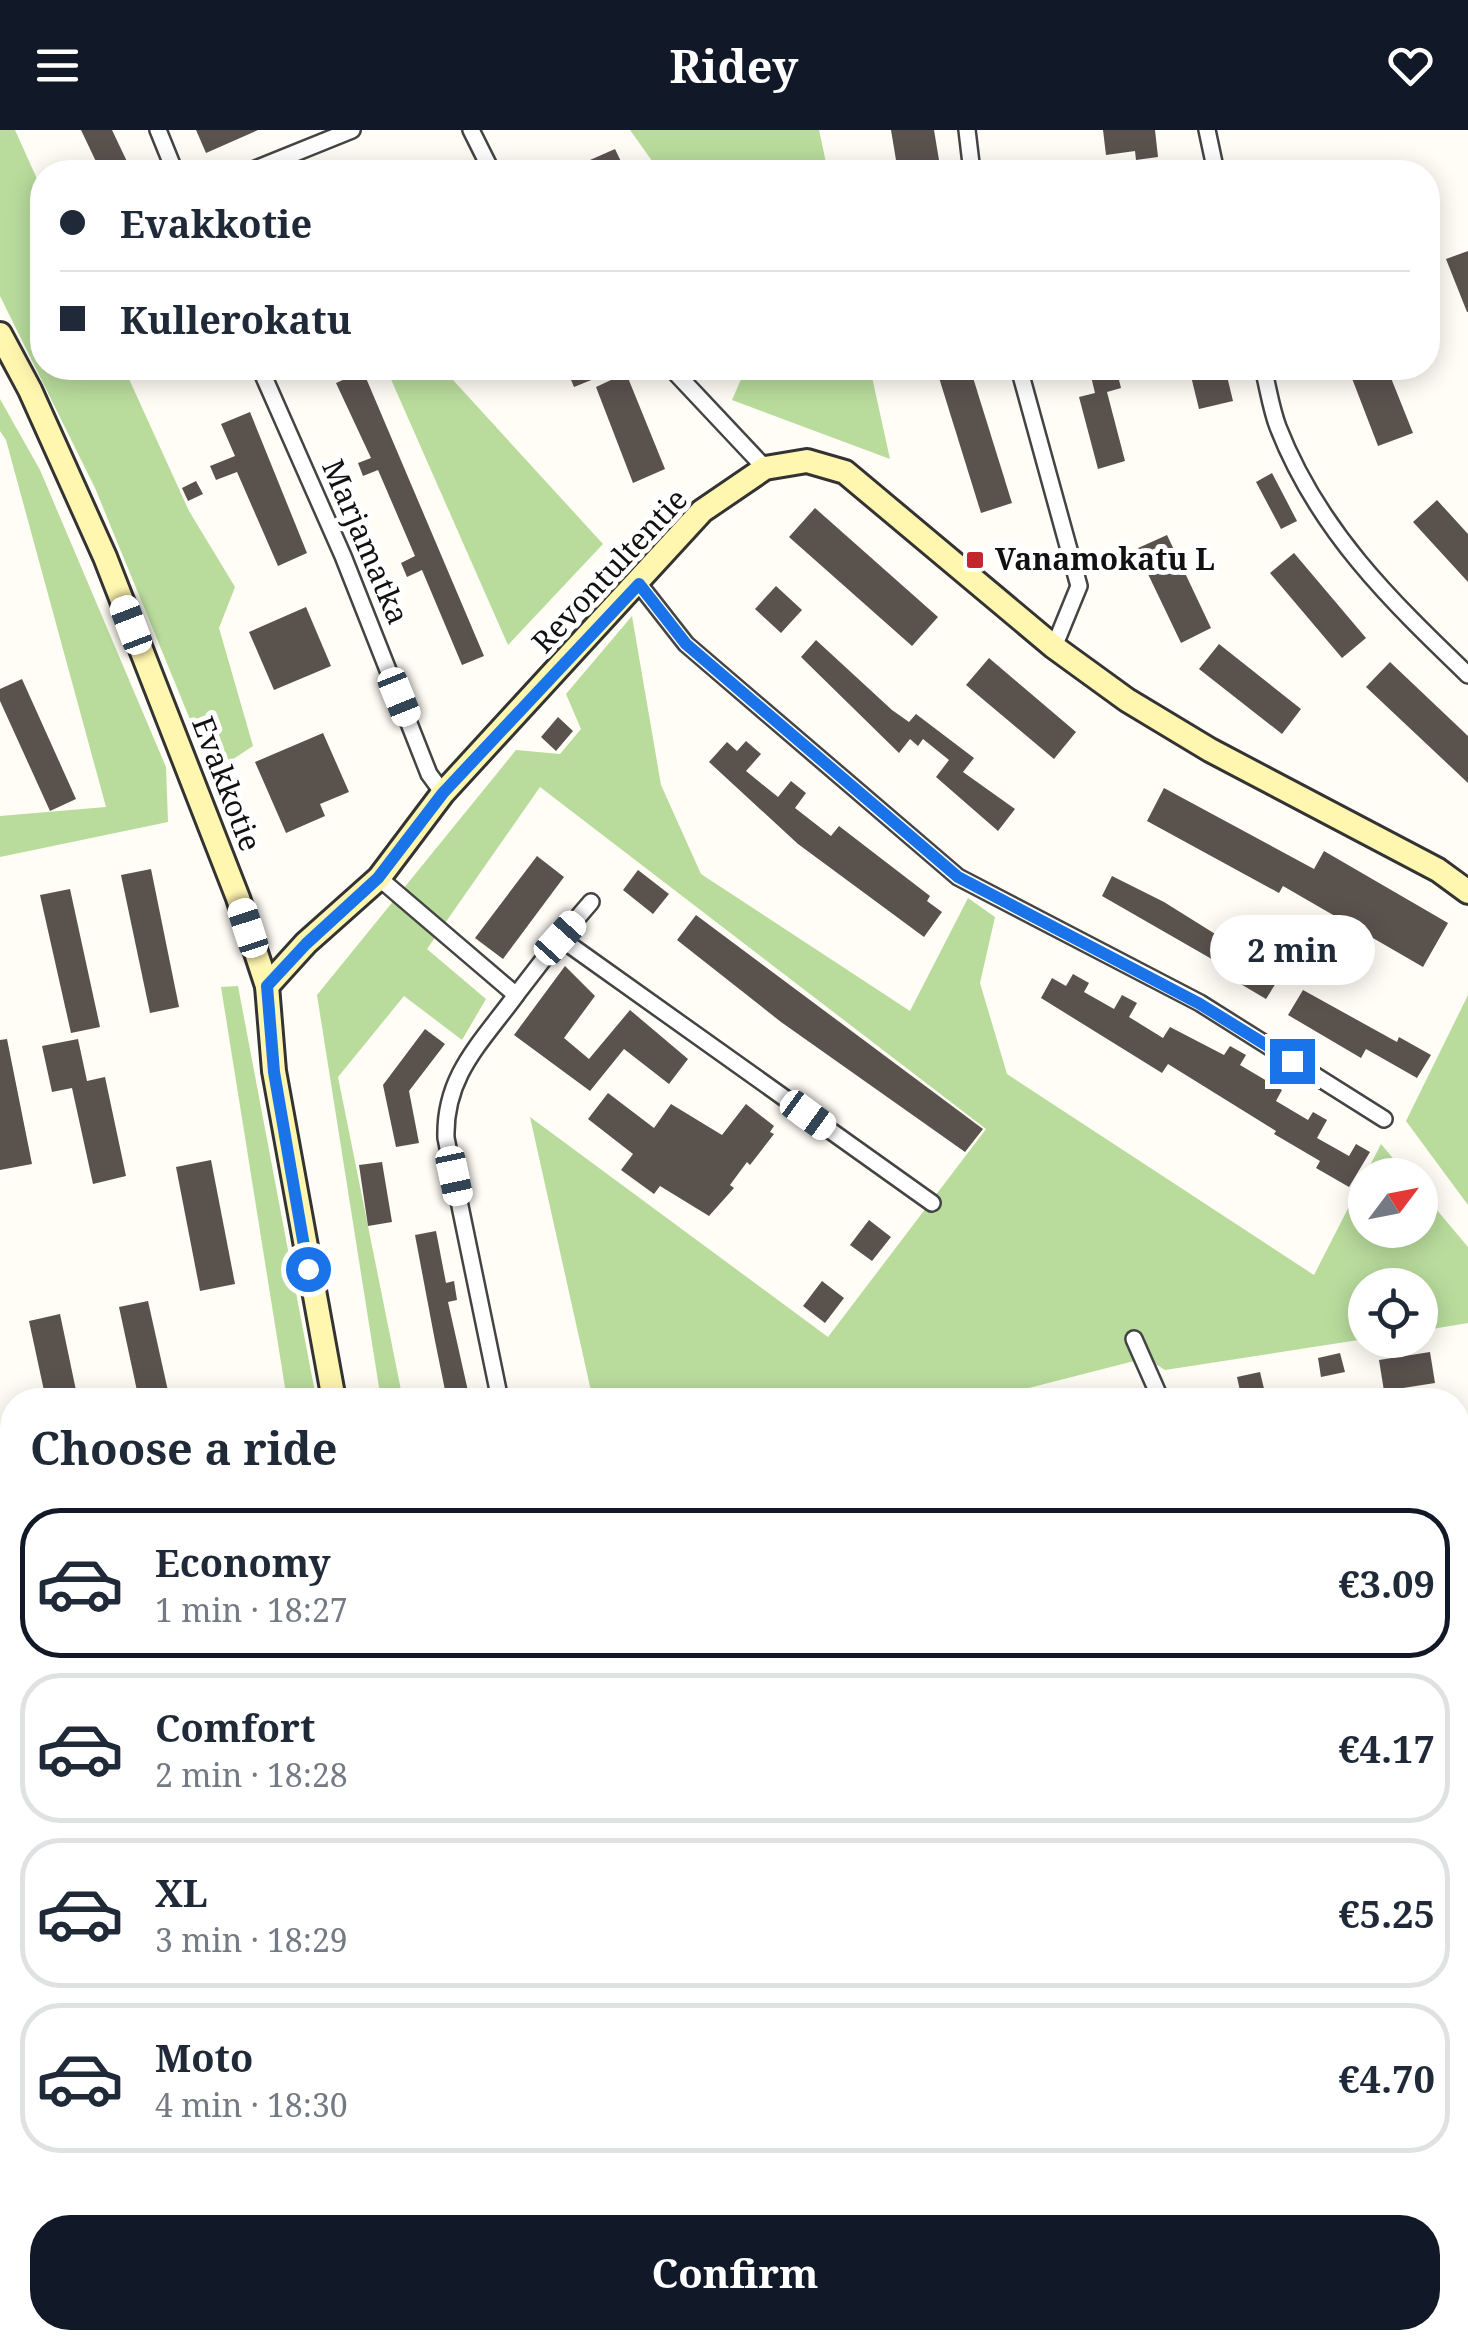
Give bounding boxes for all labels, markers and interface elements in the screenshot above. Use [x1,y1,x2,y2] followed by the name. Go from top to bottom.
[670,35,798,96] text: Ridey
[30,38,85,93] icon: menu
[1383,38,1438,93] icon: heart
[120,197,312,249] text: Evakkotie
[120,293,352,345] text: Kullerokatu
[313,453,419,630] street label: Marjamatka
[522,479,696,661] street label: Revontultentie
[995,538,1215,579] place label: Vanamokatu L
[964,549,986,571] marker: Vanamokatu L
[106,592,156,658] car
[374,664,424,730] car
[183,710,272,857] street label: Evakkotie
[224,895,272,961] car
[529,906,591,970] car
[1210,916,1374,986] callout: 2 min
[1247,928,1338,971] text: 2 min
[1270,1039,1315,1084] route end
[775,1085,841,1145] car
[433,1144,475,1208] car
[1348,1158,1438,1248] north arrow
[1348,1158,1438,1358] map controls
[286,1247,331,1292] route start
[1348,1268,1438,1358] button: locate
[30,1417,338,1478] text: Choose a ride
[155,1536,331,1588] text: Economy
[35,1538,125,1628] icon: car
[1338,1557,1435,1609] text: €3.09
[155,1588,348,1631] text: 1 min · 18:27
[155,1701,315,1753] text: Comfort
[35,1703,125,1793] icon: car
[1338,1722,1435,1774] text: €4.17
[155,1753,348,1796] text: 2 min · 18:28
[155,1866,208,1918] text: XL
[35,1868,125,1958] icon: car
[1338,1887,1435,1939] text: €5.25
[155,1918,348,1961] text: 3 min · 18:29
[155,2031,253,2083] text: Moto
[35,2033,125,2123] icon: car
[1338,2052,1435,2104] text: €4.70
[155,2083,348,2126] text: 4 min · 18:30
[30,2215,1440,2330] button: Confirm

